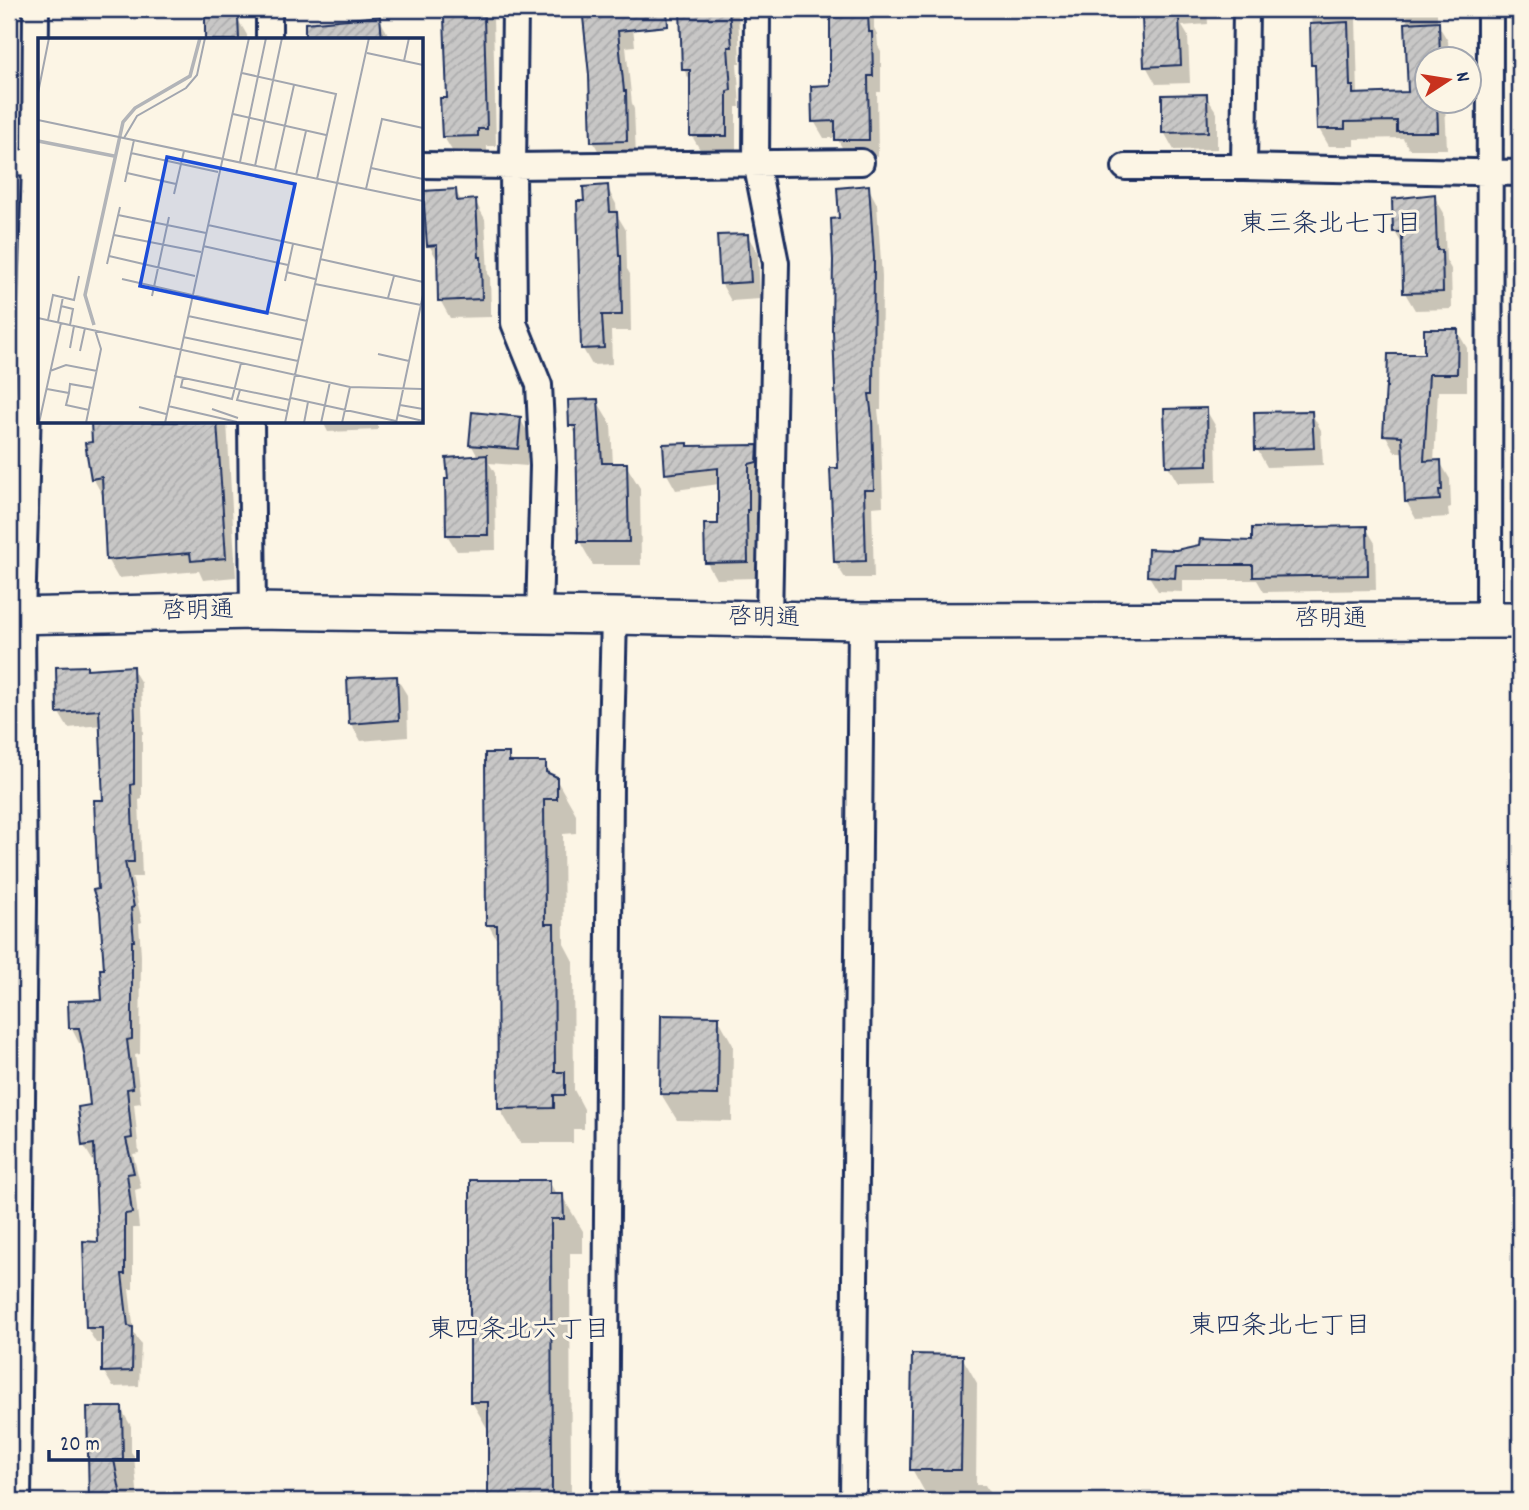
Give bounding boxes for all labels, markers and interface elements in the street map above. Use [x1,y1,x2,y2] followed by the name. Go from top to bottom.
[38,38,424,424] inset map
[1414,46,1484,116] north arrow
[1447,70,1475,85] text: N
[1240,207,1422,244] district label: 東三条北七丁目
[162,594,234,630] street label: 啓明通
[728,601,800,637] street label: 啓明通
[1295,603,1367,637] street label: 啓明通
[1189,1309,1371,1346] district label: 東四条北七丁目
[428,1313,610,1350] district label: 東四条北六丁目
[49,1419,138,1463] scale bar
[60,1431,100,1461] text: 20 m

